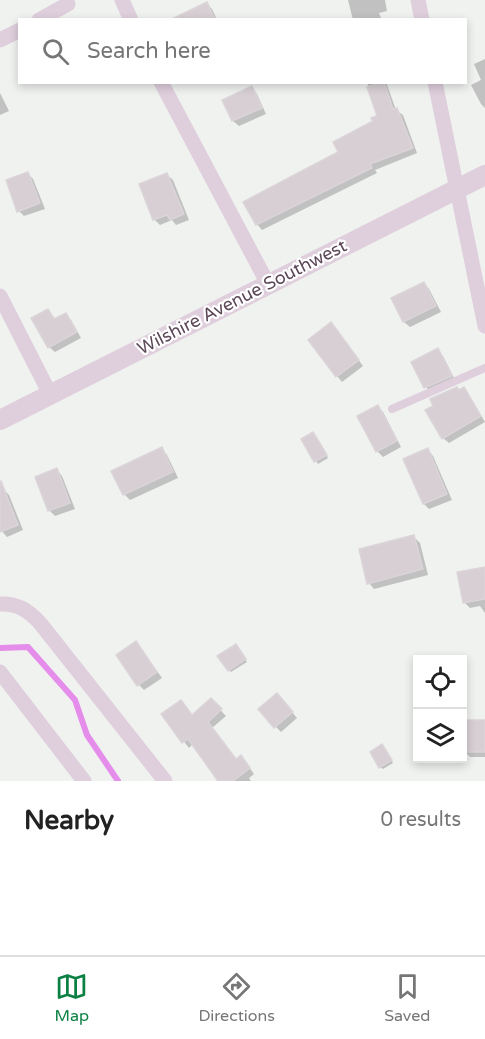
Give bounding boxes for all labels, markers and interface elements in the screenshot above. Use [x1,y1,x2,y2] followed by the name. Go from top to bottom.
[18,18,467,84] search box
[39,35,72,68] icon: search
[87,38,211,64] text: Search here
[134,234,351,359] street label: Wilshire Avenue Southwest
[413,655,467,763] map controls
[413,655,467,709] button: locate
[413,709,467,763] button: layers
[24,805,114,836] text: Nearby
[381,808,461,832] text: 0 results
[55,970,89,1026] tab: Map
[198,970,275,1026] tab: Directions
[384,970,430,1026] tab: Saved

